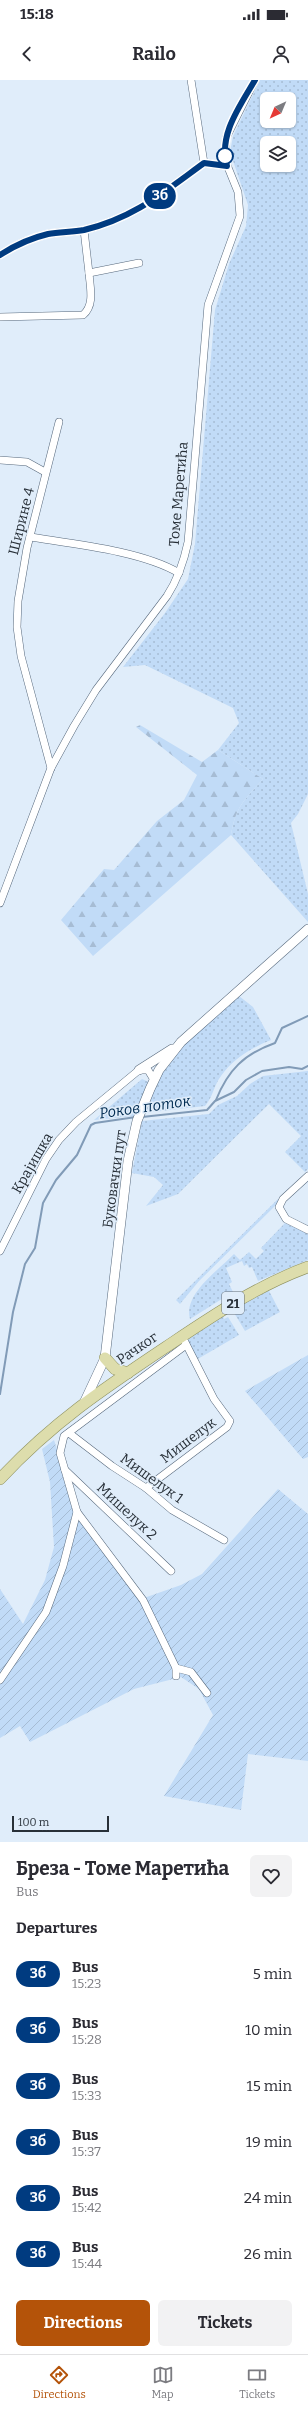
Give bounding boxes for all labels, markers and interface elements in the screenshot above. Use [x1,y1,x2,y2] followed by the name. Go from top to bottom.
[20,5,54,23] text: 15:18
[16,43,38,65] icon: back
[132,43,176,65] text: Railo
[270,43,292,65] icon: person
[260,92,296,128] north arrow
[260,92,296,172] map controls
[260,136,296,172] button: layers
[216,147,234,165] unlabelled marker
[142,183,178,209] line badge: 3б
[152,187,168,204] text: 3б
[165,441,192,547] street label: Томе Маретића
[5,486,38,557] street label: Ширине 4
[98,1092,193,1122] water label: Роков поток
[99,1129,130,1229] street label: Буковачки пут
[8,1130,57,1197] street label: Крајишка
[222,1292,244,1314] road number: 21
[114,1328,161,1368] street label: Рачког
[157,1414,220,1467] street label: Мишелук
[117,1450,187,1507] street label: Мишелук 1
[93,1479,160,1543] street label: Мишелук 2
[12,1814,109,1833] scale bar
[18,1816,49,1829] text: 100 m
[250,1855,292,1897] button: heart
[16,1857,229,1880] text: Бреза - Томе Маретића
[16,1884,38,1899] text: Bus
[16,1919,97,1937] text: Departures
[72,1958,98,1976] text: Bus
[30,1965,46,1982] text: 3б
[253,1965,292,1983] text: 5 min
[72,1976,101,1991] text: 15:23
[72,2014,98,2032] text: Bus
[30,2021,46,2038] text: 3б
[245,2021,292,2039] text: 10 min
[72,2032,102,2047] text: 15:28
[72,2070,98,2088] text: Bus
[30,2077,46,2094] text: 3б
[247,2077,292,2095] text: 15 min
[72,2088,102,2103] text: 15:33
[72,2126,98,2144] text: Bus
[30,2133,46,2150] text: 3б
[246,2133,292,2151] text: 19 min
[72,2144,101,2159] text: 15:37
[72,2182,98,2200] text: Bus
[30,2189,46,2206] text: 3б
[244,2189,292,2207] text: 24 min
[72,2200,102,2215] text: 15:42
[72,2238,98,2256] text: Bus
[30,2245,46,2262] text: 3б
[244,2245,292,2263] text: 26 min
[72,2256,102,2271] text: 15:44
[16,2300,150,2346] button: Directions
[158,2300,292,2346] button: Tickets
[33,2364,86,2401] tab: Directions
[151,2364,174,2401] tab: Map
[239,2364,275,2401] tab: Tickets

